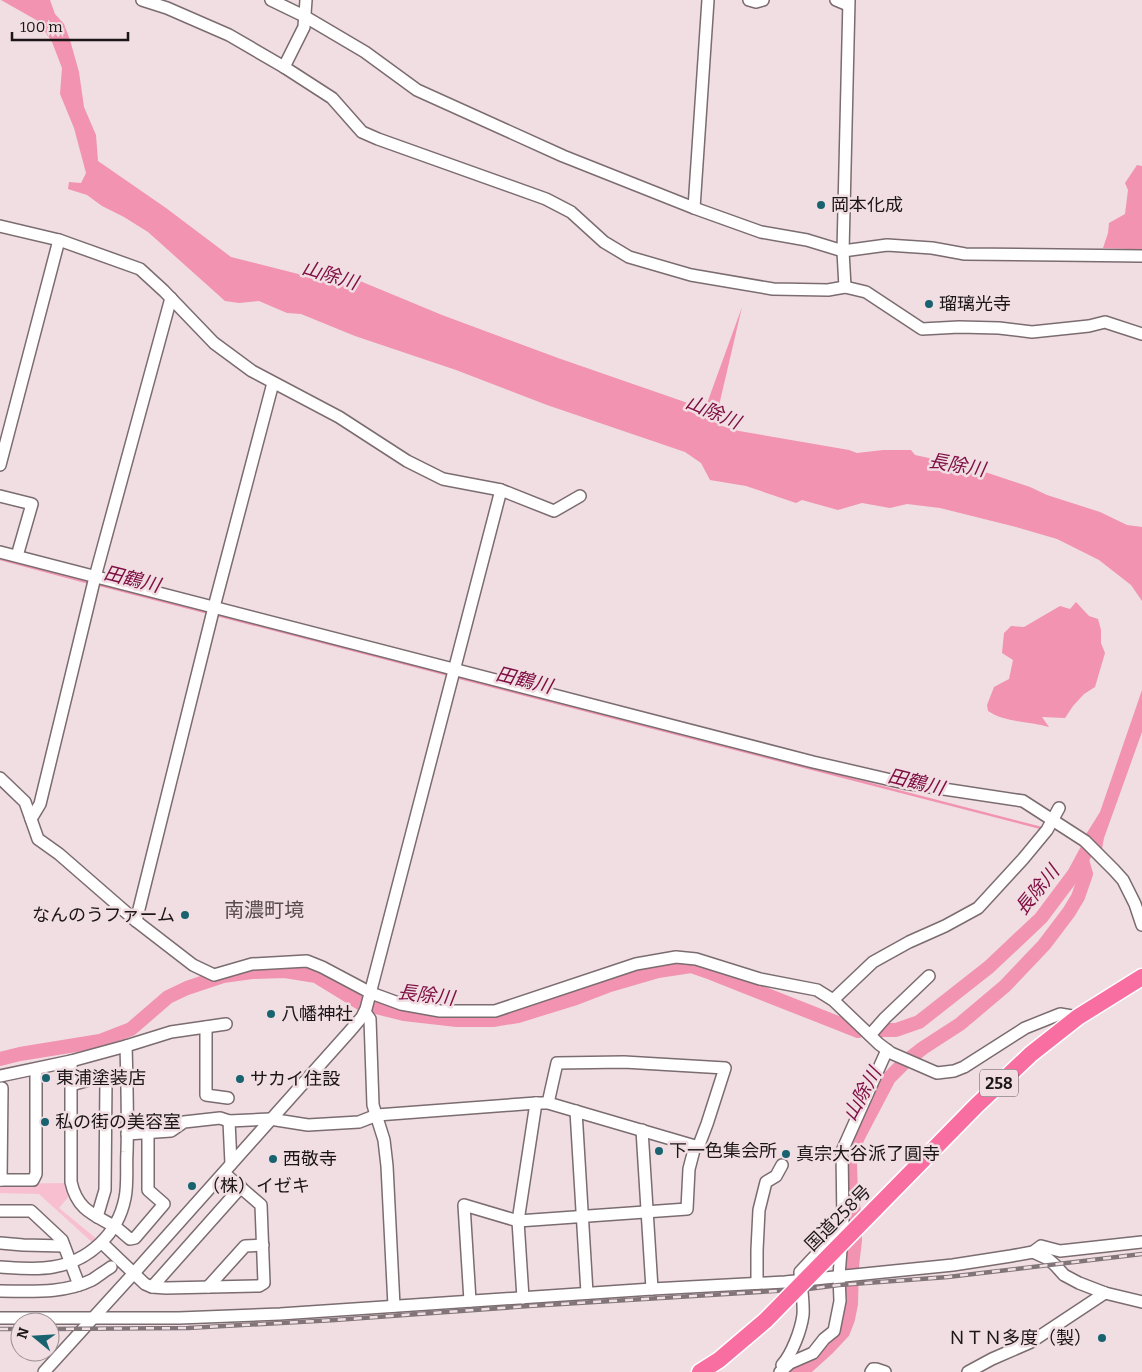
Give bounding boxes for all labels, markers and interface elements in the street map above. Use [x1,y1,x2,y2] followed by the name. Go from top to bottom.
[12,10,129,42] scale bar
[20,18,63,36] text: 100 m
[831,194,903,216] place label: 岡本化成
[815,199,827,211] marker: 岡本化成
[299,256,363,295] water label: 山除川
[939,293,1011,315] place label: 瑠璃光寺
[923,298,935,310] marker: 瑠璃光寺
[682,390,746,435] water label: 山除川
[927,449,989,482] water label: 長除川
[102,561,164,598] water label: 田鶴川
[494,662,556,699] water label: 田鶴川
[886,764,948,801] water label: 田鶴川
[1010,859,1065,919] water label: 長除川
[224,898,304,922] district label: 南濃町境
[32,904,175,926] place label: なんのうファーム
[179,909,191,921] marker: なんのうファーム
[396,980,458,1010] water label: 長除川
[281,1003,353,1025] place label: 八幡神社
[265,1008,277,1020] marker: 八幡神社
[838,1062,887,1125] water label: 山除川
[56,1067,146,1089] place label: 東浦塗装店
[250,1068,340,1090] place label: サカイ住設
[980,1070,1018,1096] road number: 258
[40,1072,52,1084] marker: 東浦塗装店
[234,1073,246,1085] marker: サカイ住設
[55,1111,181,1133] place label: 私の街の美容室
[39,1116,51,1128] marker: 私の街の美容室
[669,1140,777,1162] place label: 下一色集会所
[796,1143,940,1165] place label: 真宗大谷派了圓寺
[653,1145,665,1157] marker: 下一色集会所
[283,1148,337,1170] place label: 西敬寺
[780,1148,792,1160] marker: 真宗大谷派了圓寺
[267,1153,279,1165] marker: 西敬寺
[202,1175,310,1197] place label: （株）イゼキ
[186,1180,198,1192] marker: （株）イゼキ
[800,1180,876,1256] street label: 国道258号
[10,1312,60,1362] north arrow
[13,1325,33,1341] text: N
[948,1327,1092,1349] place label: ＮＴＮ多度（製）
[1096,1332,1108,1344] marker: ＮＴＮ多度（製）

